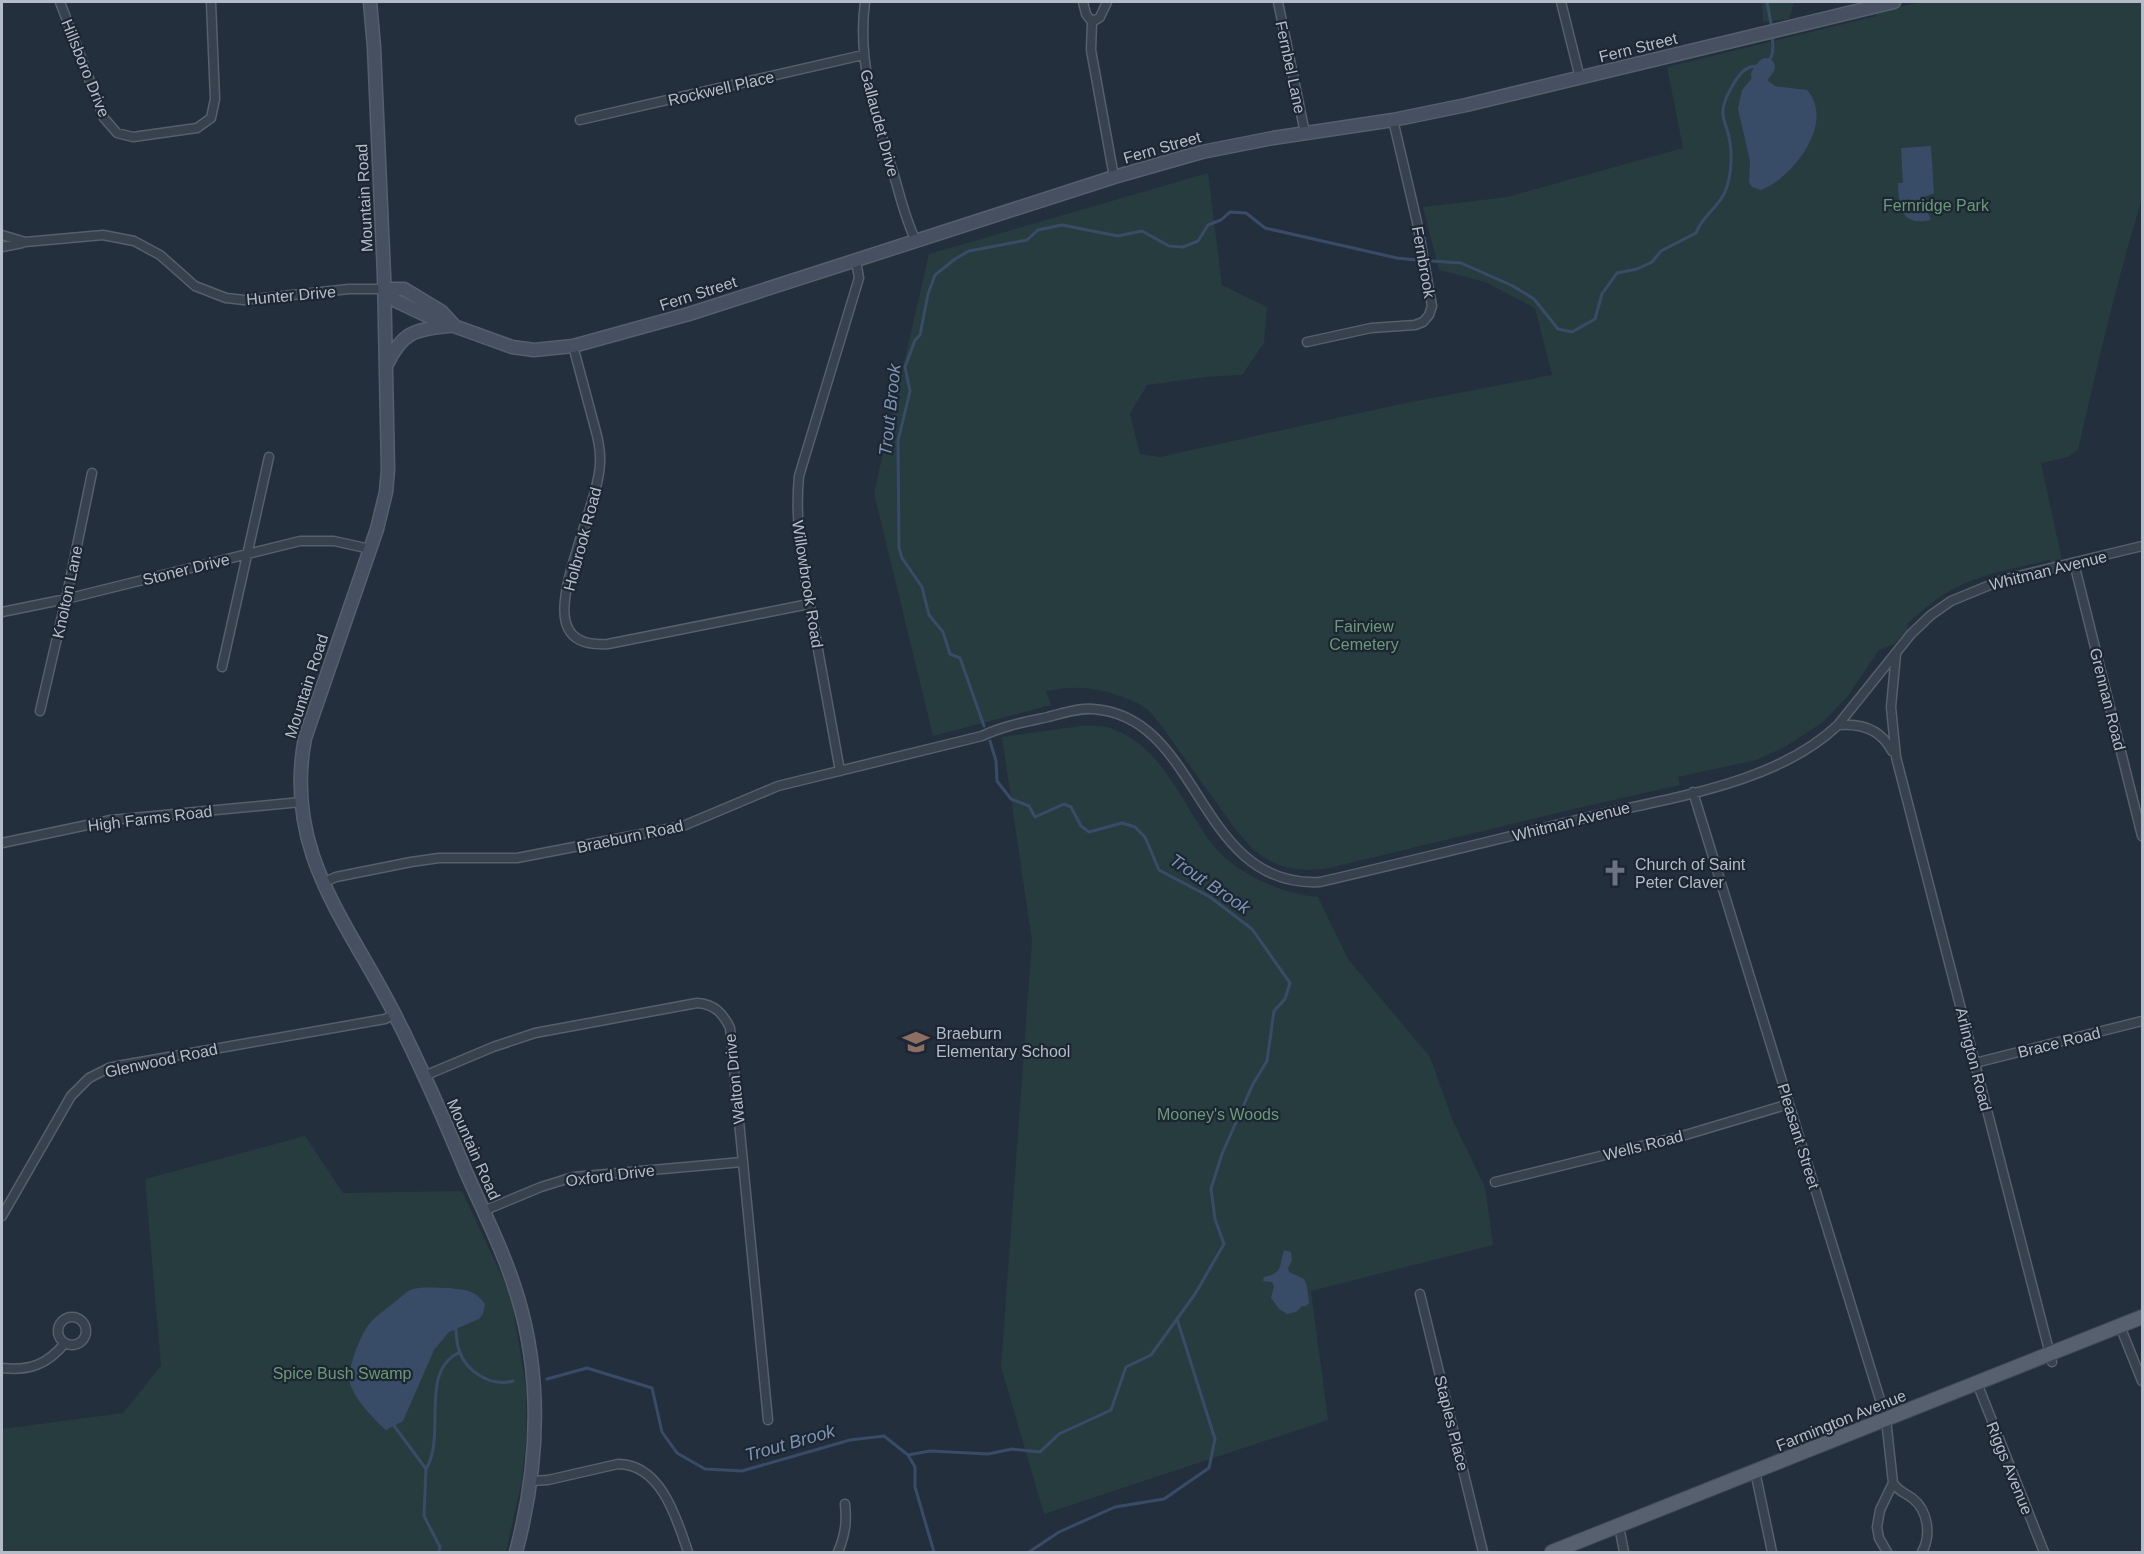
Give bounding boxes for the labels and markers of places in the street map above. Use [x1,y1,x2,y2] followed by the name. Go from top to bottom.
[1635,856,1746,891] place label: Church of Saint Peter Claver
[1600,858,1630,888] church icon: Church of Saint Peter Claver
[936,1025,1070,1060] place label: Braeburn Elementary School
[901,1027,931,1057] school or university icon: Braeburn Elementary School

